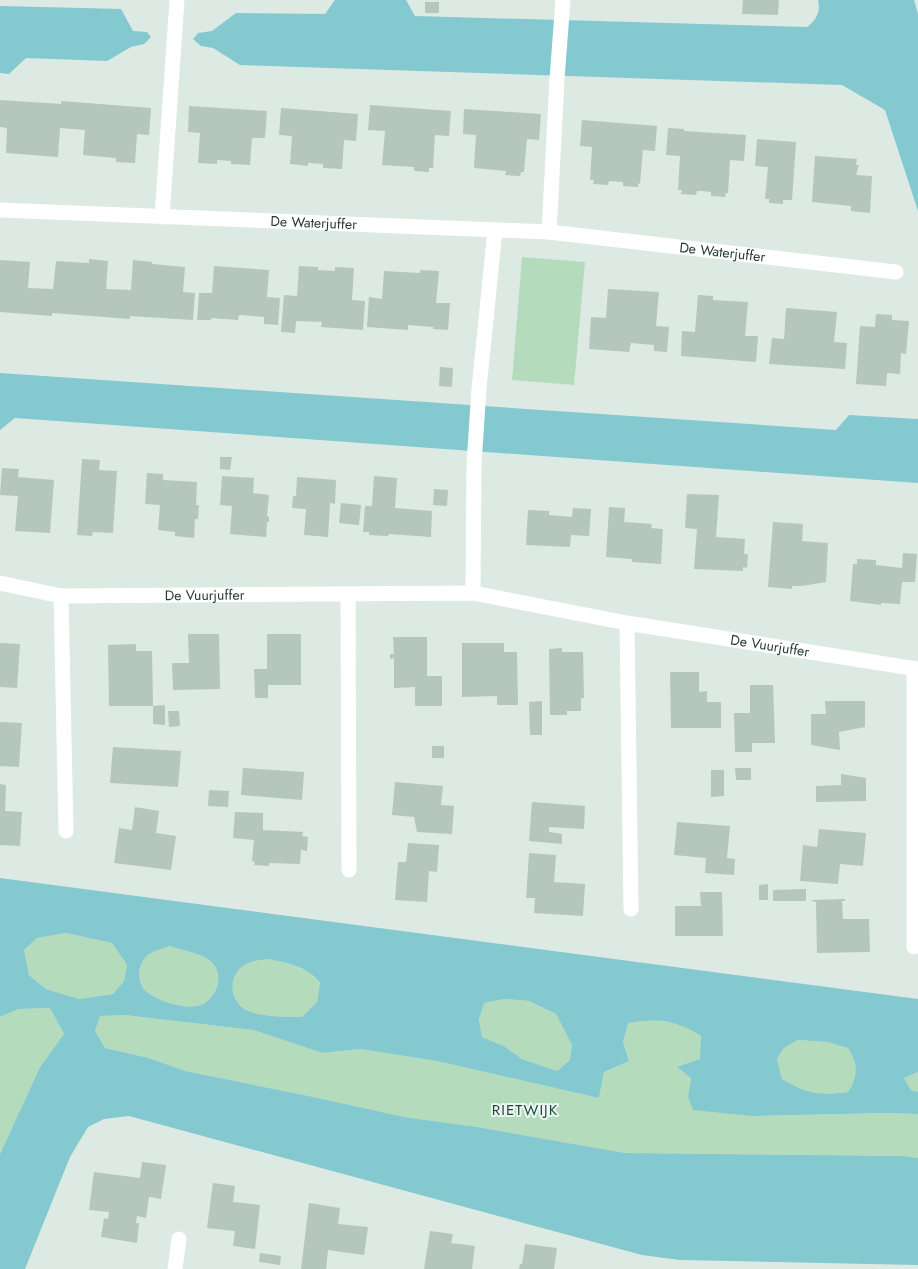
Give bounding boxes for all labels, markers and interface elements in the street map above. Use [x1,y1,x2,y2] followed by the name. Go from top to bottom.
[270,211,358,234] street label: De Waterjuffer
[678,237,767,267] street label: De Waterjuffer
[165,585,245,605] street label: De Vuurjuffer
[729,629,811,662] street label: De Vuurjuffer
[492,1099,558,1121] district label: RIETWIJK

